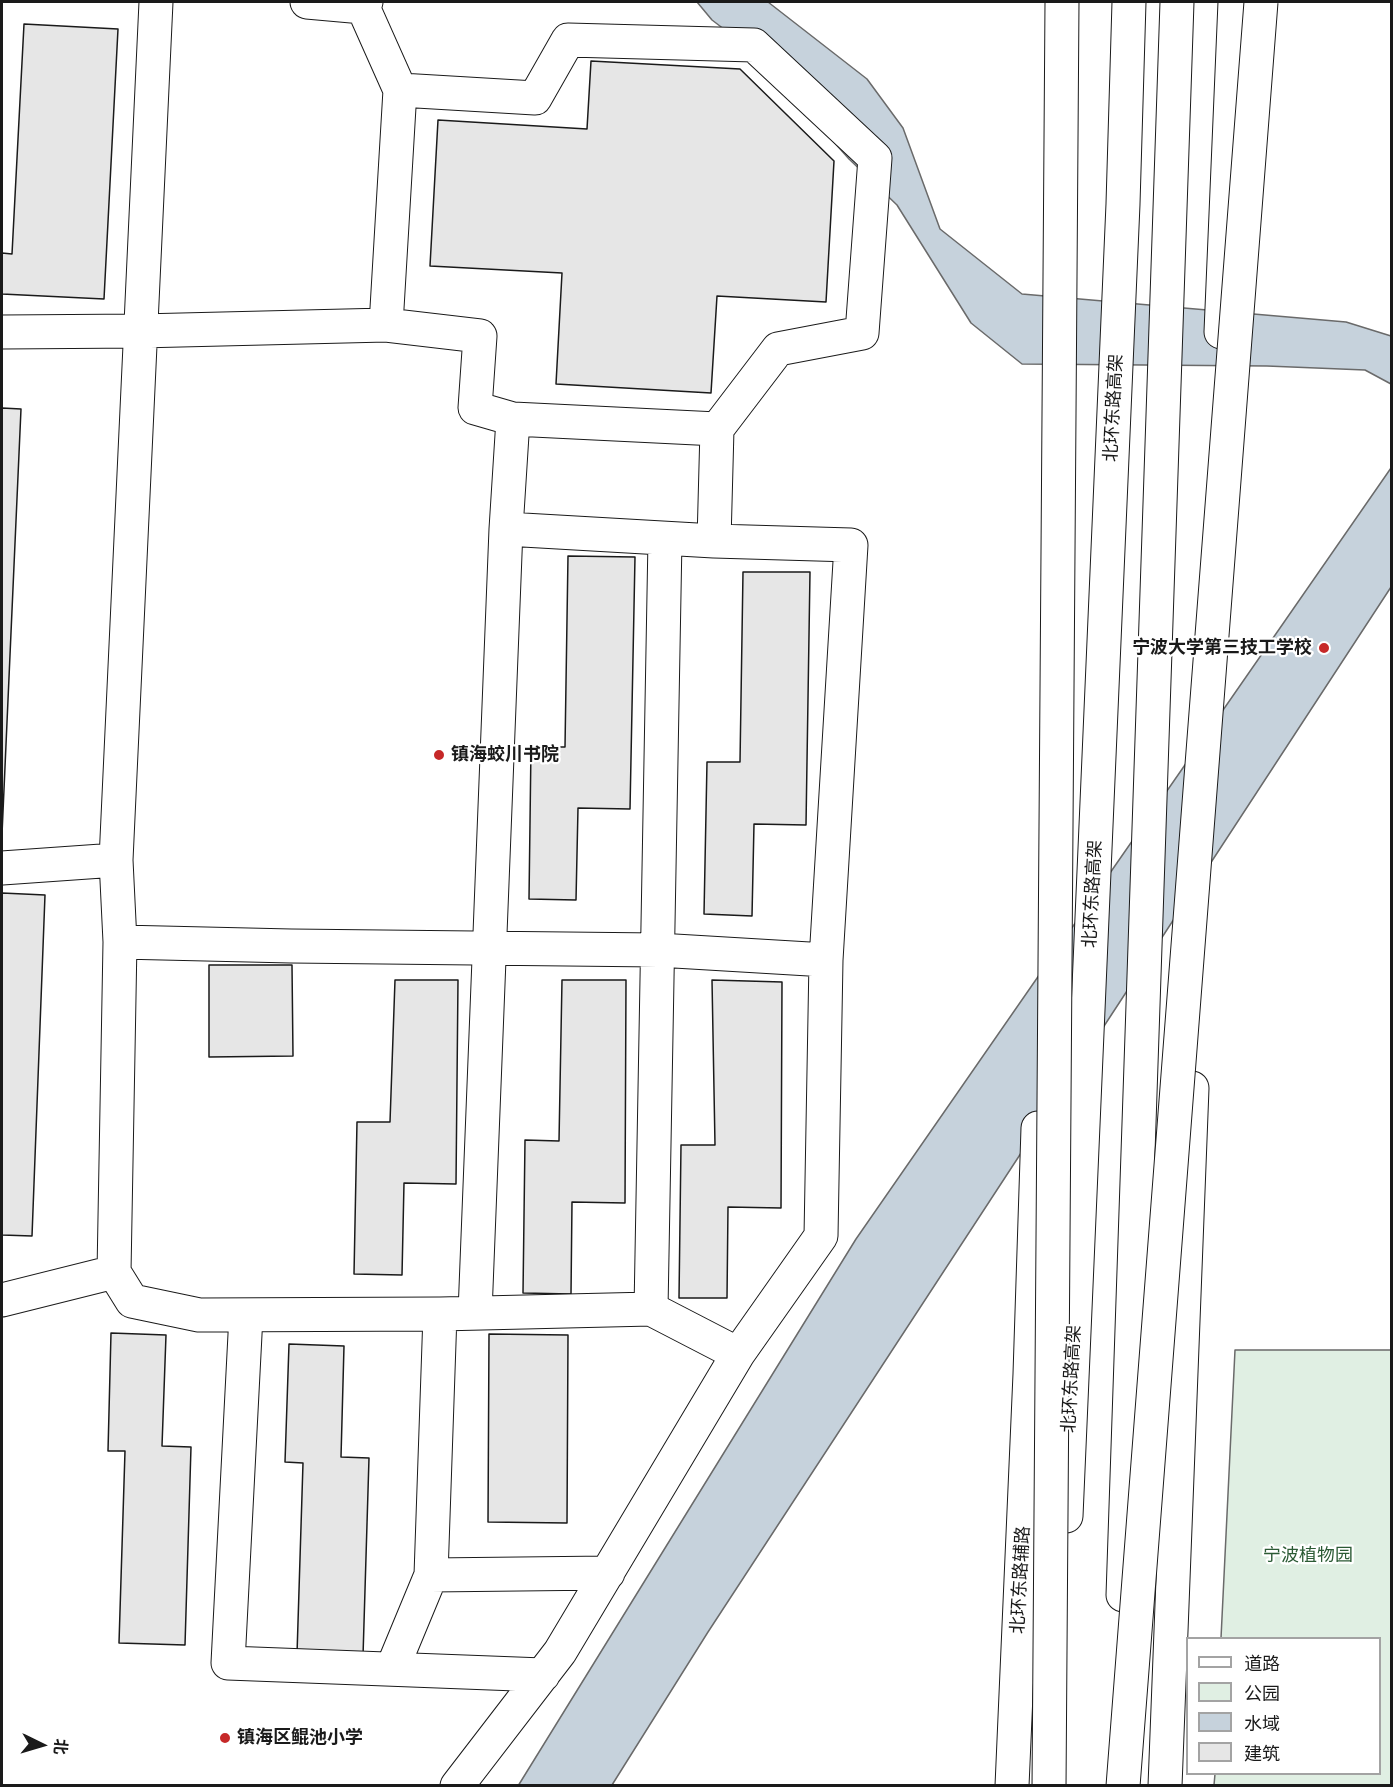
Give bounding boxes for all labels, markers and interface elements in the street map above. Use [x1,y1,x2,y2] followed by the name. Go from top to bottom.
[1100,354,1128,462] street label: 北环东路高架
[1132,637,1312,659] place label: 宁波大学第三技工学校
[1317,641,1331,655] marker: 宁波大学第三技工学校
[451,744,559,766] place label: 镇海蛟川书院
[432,748,446,762] marker: 镇海蛟川书院
[1079,840,1107,948] street label: 北环东路高架
[1058,1325,1086,1433] street label: 北环东路高架
[1007,1526,1035,1634] street label: 北环东路辅路
[1263,1545,1353,1567] park label: 宁波植物园
[1186,1637,1381,1775] legend
[1244,1653,1280,1675] text: 道路
[1244,1683,1280,1705] text: 公园
[1244,1713,1280,1735] text: 水域
[12,1715,72,1775] north arrow
[237,1727,363,1749] place label: 镇海区鲲池小学
[218,1731,232,1745] marker: 镇海区鲲池小学
[50,1738,71,1755] text: 北
[1244,1743,1280,1765] text: 建筑

